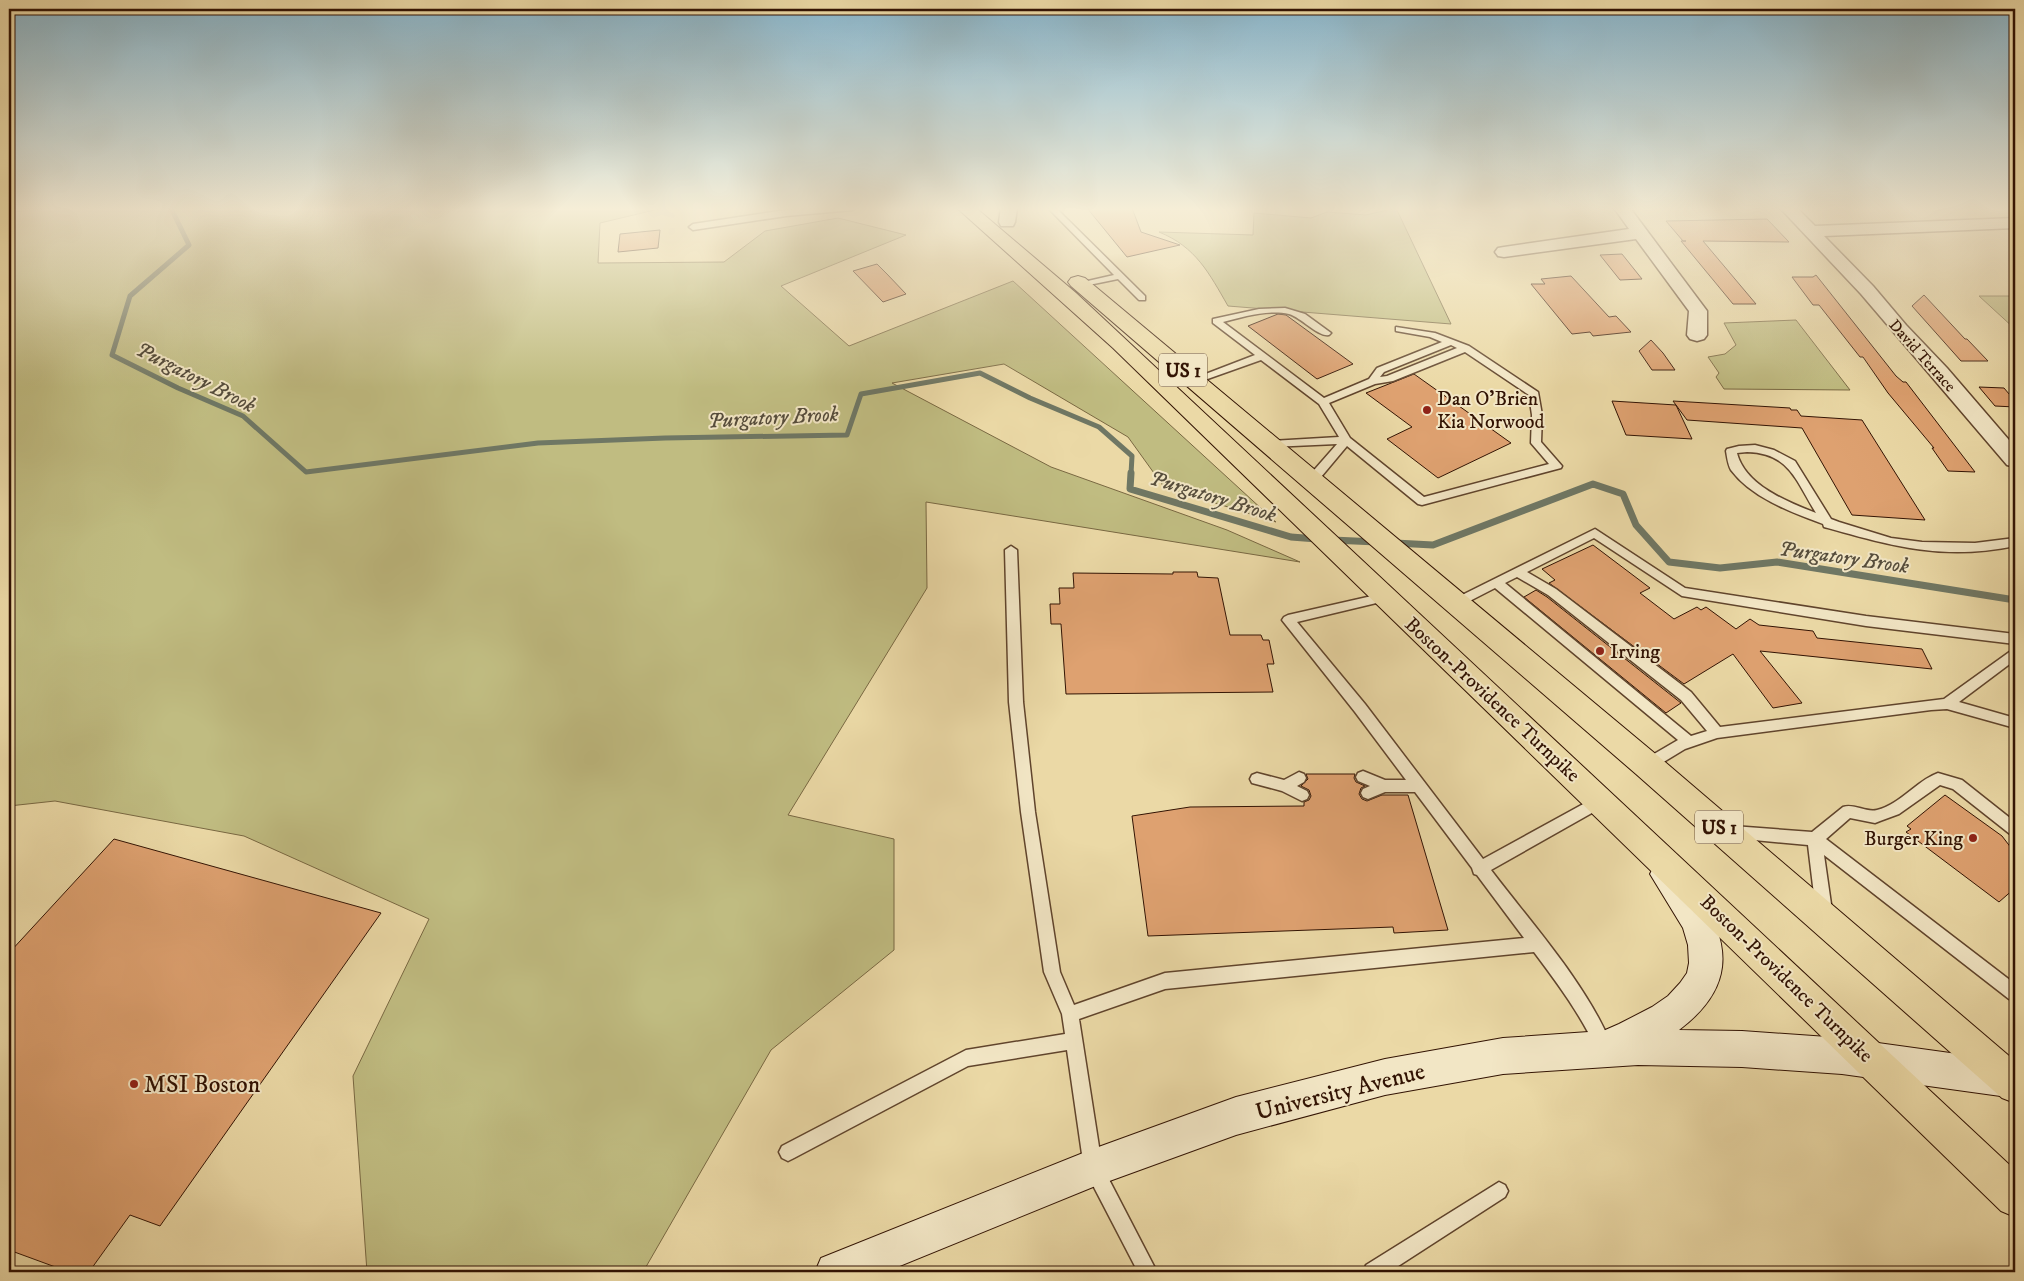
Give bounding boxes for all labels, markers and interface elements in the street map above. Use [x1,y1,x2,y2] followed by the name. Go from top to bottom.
[1885,315,1960,396] street label: David Terrace
[131,337,260,419] water label: Purgatory Brook
[1159,354,1207,386] road number: US 1
[1437,387,1545,435] place label: Dan O'Brien Kia Norwood
[707,402,839,434] water label: Purgatory Brook
[1421,404,1433,416] marker: Dan O'Brien Kia Norwood
[1146,465,1279,529] water label: Purgatory Brook
[1777,536,1911,580] water label: Purgatory Brook
[1399,612,1585,788] street label: Boston-Providence Turnpike
[1610,640,1660,665] place label: Irving
[1594,645,1606,657] marker: Irving
[1695,810,1743,844] road number: US 1
[1864,827,1963,852] place label: Burger King
[1967,832,1979,844] marker: Burger King
[1694,890,1878,1068] street label: Boston-Providence Turnpike
[1252,1056,1428,1128] street label: University Avenue
[144,1070,261,1100] place label: MSI Boston
[128,1078,140,1090] marker: MSI Boston

